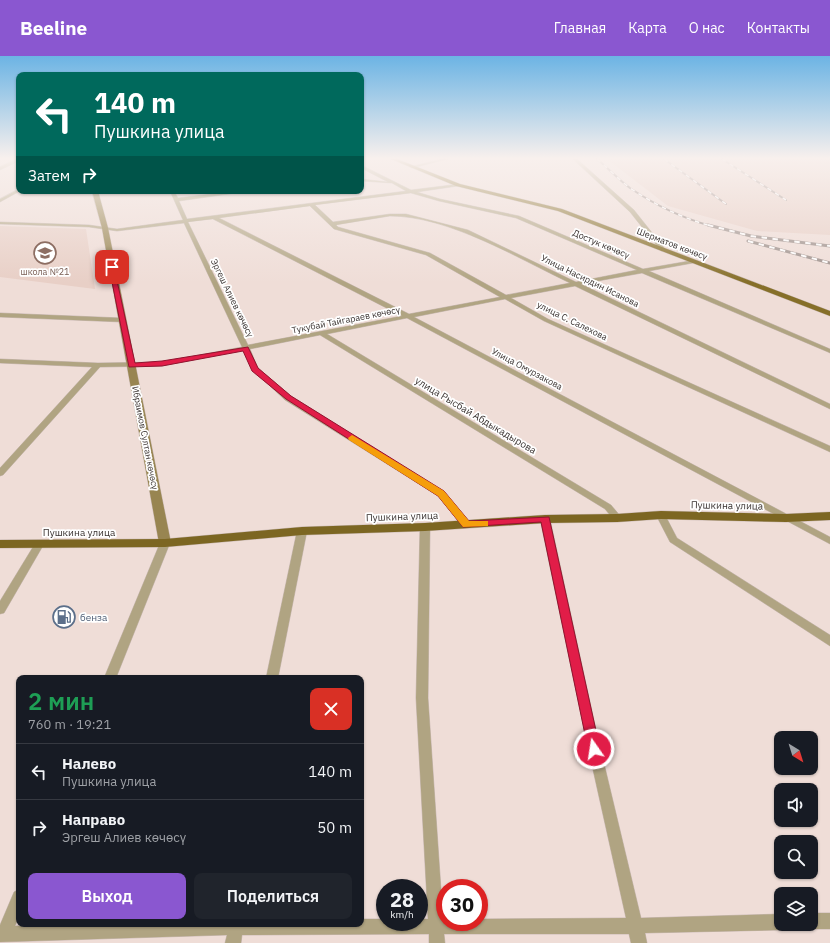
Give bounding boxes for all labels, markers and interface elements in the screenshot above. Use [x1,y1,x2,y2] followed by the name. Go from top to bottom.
[20,16,87,40] text: Beeline
[554,19,606,37] text: Главная
[628,19,667,37] text: Карта
[689,19,725,37] text: О нас
[747,19,810,37] text: Контакты
[94,84,176,121] text: 140 m
[28,88,80,140] icon: left
[94,120,225,143] text: Пушкина улица
[78,164,100,186] icon: right
[28,166,70,185] text: Затем
[635,225,710,262] street label: Шерматов көчөсү
[571,227,632,261] street label: Достук көчөсү
[32,240,58,266] school or university icon: школа №21
[95,250,129,284] pin
[539,252,641,309] street label: Улица Насирдин Исанова
[101,256,123,278] icon: arrive
[209,257,256,339] street label: Эргеш Алиев көчөсү
[20,266,70,277] place label: школа №21
[535,299,609,342] street label: улица С. Салехова
[291,304,401,335] street label: Тукубай Тайгараев көчөсү
[490,345,565,392] street label: Улица Омурзакова
[413,374,539,457] street label: улица Рысбай Абдыкадырова
[130,385,161,491] street label: Ибраимов Султан көчөсү
[691,498,764,513] street label: Пушкина улица
[366,509,439,524] street label: Пушкина улица
[43,526,116,539] street label: Пушкина улица
[51,604,77,630] fuel station icon: бенза
[80,611,108,624] place label: бенза
[28,685,94,717] text: 2 мин
[310,688,352,730] button: close
[28,716,111,733] text: 760 m · 19:21
[573,728,615,770] position arrow
[774,731,818,775] north arrow
[774,731,818,931] map controls
[62,754,116,773] text: Налево
[28,761,50,783] icon: left
[308,762,352,781] text: 140 m
[62,773,156,790] text: Пушкина улица
[774,783,818,827] button: sound
[62,810,125,829] text: Направо
[28,817,50,839] icon: right
[317,818,352,837] text: 50 m
[62,829,186,846] text: Эргеш Алиев көчөсү
[774,835,818,879] button: search
[28,873,186,919] button: Выход
[194,873,352,919] button: Поделиться
[436,879,488,931] speed limit sign: 30
[390,886,414,913] text: 28
[774,887,818,931] button: layers
[390,908,414,921] text: km/h

